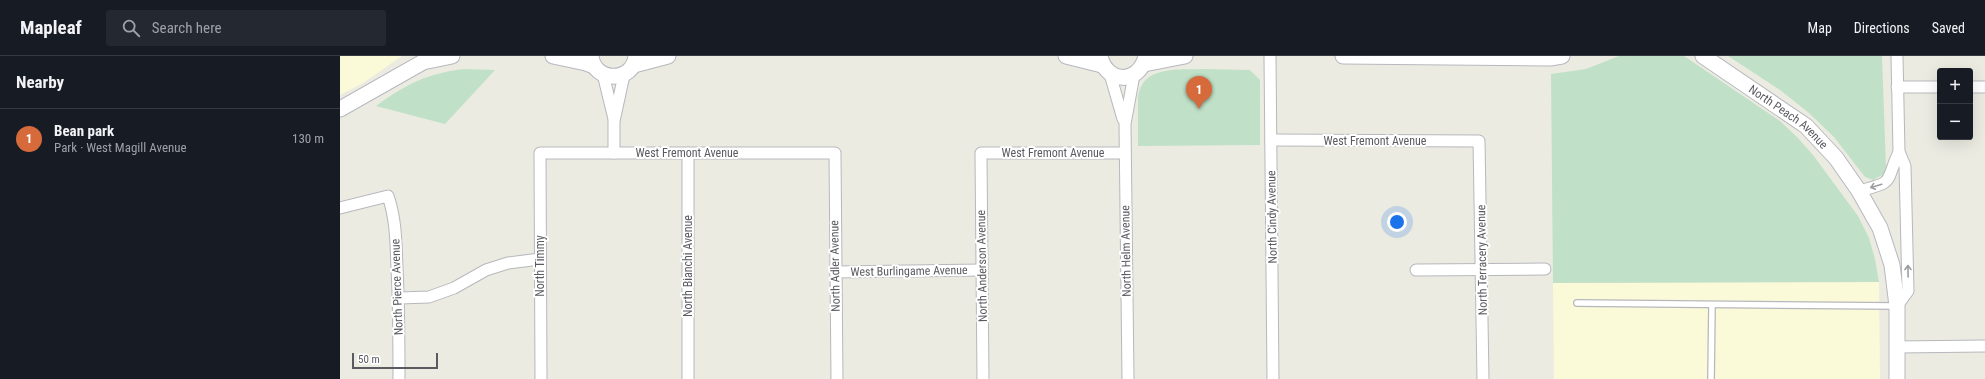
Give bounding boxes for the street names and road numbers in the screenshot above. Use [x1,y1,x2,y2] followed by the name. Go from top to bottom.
[1746,82,1831,152] street label: North Peach Avenue
[1324,134,1427,148] street label: West Fremont Avenue
[636,146,739,160] street label: West Fremont Avenue
[1002,146,1105,160] street label: West Fremont Avenue
[1264,170,1280,264] street label: North Cindy Avenue
[1474,204,1490,315] street label: North Terracery Avenue
[1118,205,1134,297] street label: North Helm Avenue
[974,209,990,322] street label: North Anderson Avenue
[681,215,695,317] street label: North Bianchi Avenue
[827,220,843,312] street label: North Adler Avenue
[533,235,547,297] street label: North Timmy
[388,238,406,335] street label: North Pierce Avenue
[850,263,968,279] street label: West Burlingame Avenue

